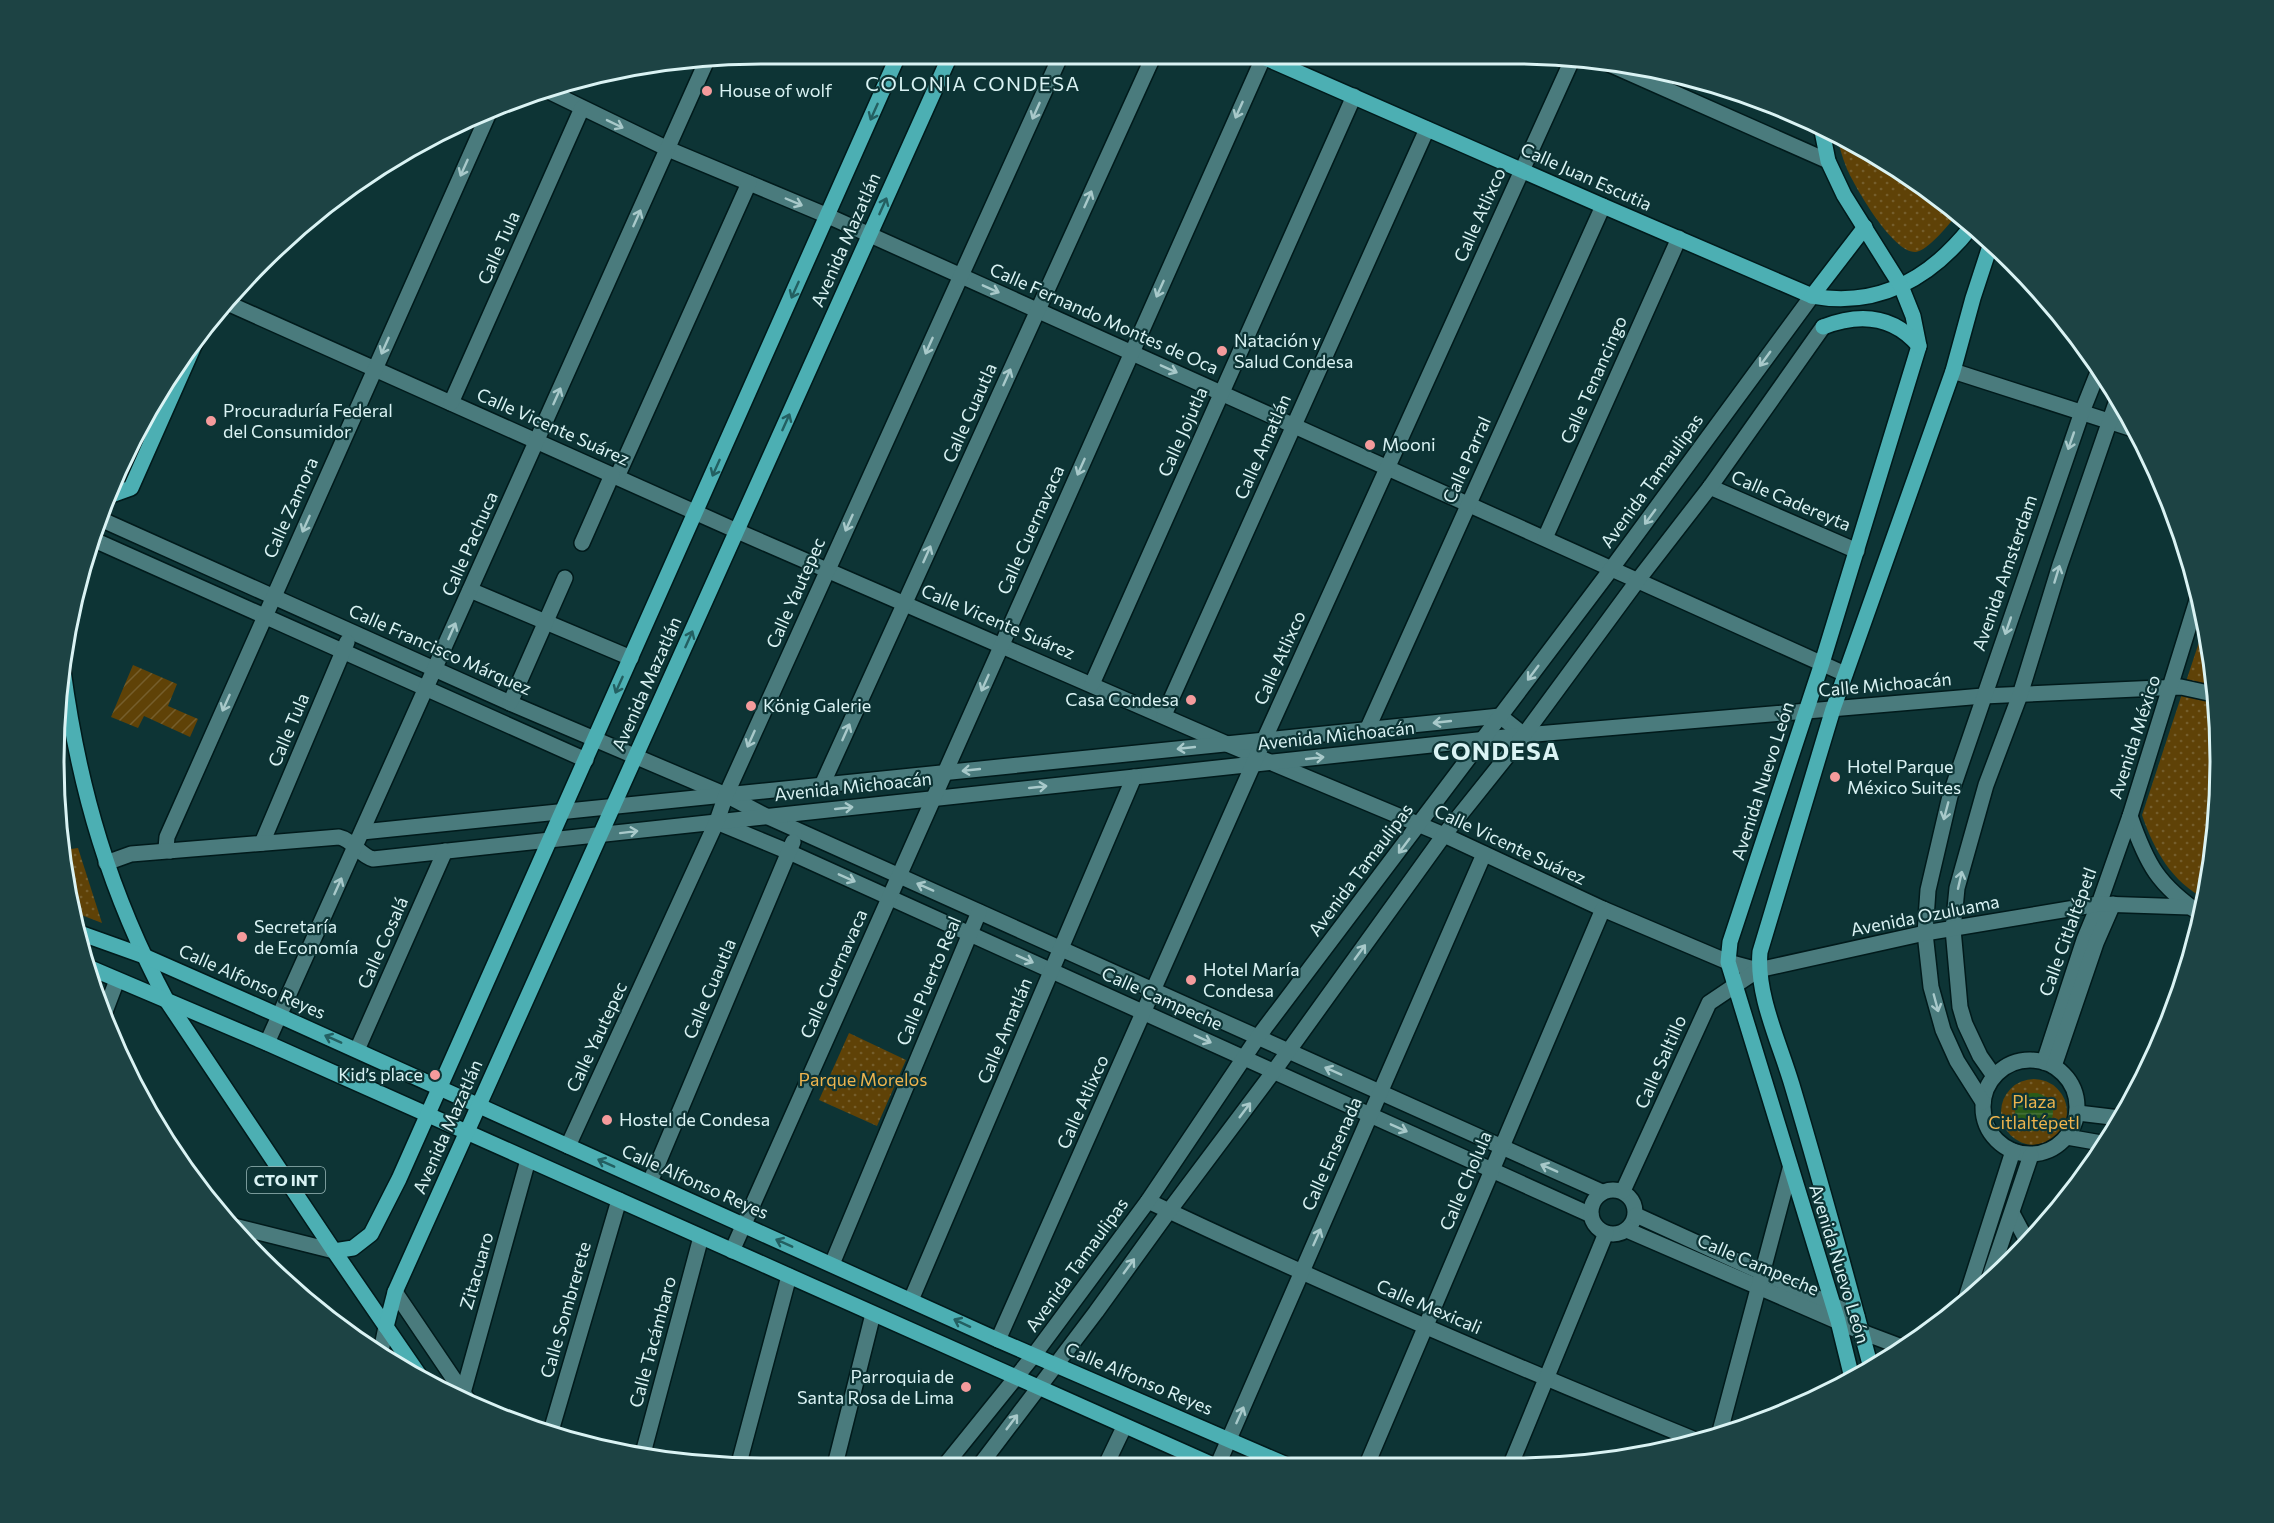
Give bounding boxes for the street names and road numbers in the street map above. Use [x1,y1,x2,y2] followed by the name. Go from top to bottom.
[1517,137,1656,215] street label: Calle Juan Escutia
[1449,164,1510,265] street label: Calle Atlixco
[806,169,885,310] street label: Avenida Mazatlán
[472,208,524,288] street label: Calle Tula
[987,258,1222,379] street label: Calle Fernando Montes de Oca
[1555,312,1631,447] street label: Calle Tenancingo
[937,359,1001,466] street label: Calle Cuautla
[474,382,633,470] street label: Calle Vicente Suárez
[1153,383,1212,480] street label: Calle Jojutla
[1229,391,1295,503] street label: Calle Amatlán
[1595,409,1707,552] street label: Avenida Tamaulipas
[1437,413,1495,506] street label: Calle Parral
[258,454,322,561] street label: Calle Zamora
[992,462,1068,598] street label: Calle Cuernavaca
[1728,465,1854,535] street label: Calle Cadereyta
[436,488,502,599] street label: Calle Pachuca
[1967,492,2041,654] street label: Avenida Amsterdam
[761,534,829,651] street label: Calle Yautepec
[918,579,1079,663] street label: Calle Vicente Suárez
[346,599,535,699] street label: Calle Francisco Márquez
[1249,607,1310,708] street label: Calle Atlixco
[607,613,686,754] street label: Avenida Mazatlán
[1817,667,1952,701] street label: Calle Michoacán
[2104,672,2164,801] street label: Avenida México
[263,689,313,770] street label: Calle Tula
[1726,699,1798,863] street label: Avenida Nuevo León
[1256,716,1416,754] street label: Avenida Michoacán
[773,767,933,805] street label: Avenida Michoacán
[1303,799,1417,940] street label: Avenida Tamaulipas
[1431,799,1590,889] street label: Calle Vicente Suárez
[2034,864,2101,999] street label: Calle Citlaltépetl
[1848,890,2001,940] street label: Avenida Ozuluama
[352,893,412,992] street label: Calle Cosalá
[795,906,871,1042] street label: Calle Cuernavaca
[891,913,965,1049] street label: Calle Puerto Real
[678,935,740,1042] street label: Calle Cuautla
[176,939,329,1023] street label: Calle Alfonso Reyes
[1098,962,1226,1035] street label: Calle Campeche
[972,974,1036,1087] street label: Calle Amatlán
[561,978,631,1095] street label: Calle Yautepec
[1630,1011,1691,1112] street label: Calle Saltillo
[1052,1051,1113,1152] street label: Calle Atlixco
[408,1056,487,1197] street label: Avenida Mazatlán
[1296,1093,1366,1214] street label: Calle Ensenada
[1434,1128,1496,1234] street label: Calle Cholula
[619,1139,772,1223] street label: Calle Alfonso Reyes
[247,1167,325,1193] road number: CTO INT
[1805,1181,1875,1346] street label: Avenida Nuevo León
[1020,1193,1132,1336] street label: Avenida Tamaulipas
[455,1229,498,1312] street label: Zitacuaro
[1694,1229,1823,1300] street label: Calle Campeche
[535,1239,595,1380] street label: Calle Sombrerete
[624,1274,680,1410] street label: Calle Tacámbaro
[1373,1274,1485,1338] street label: Calle Mexicali
[1062,1337,1217,1419] street label: Calle Alfonso Reyes

